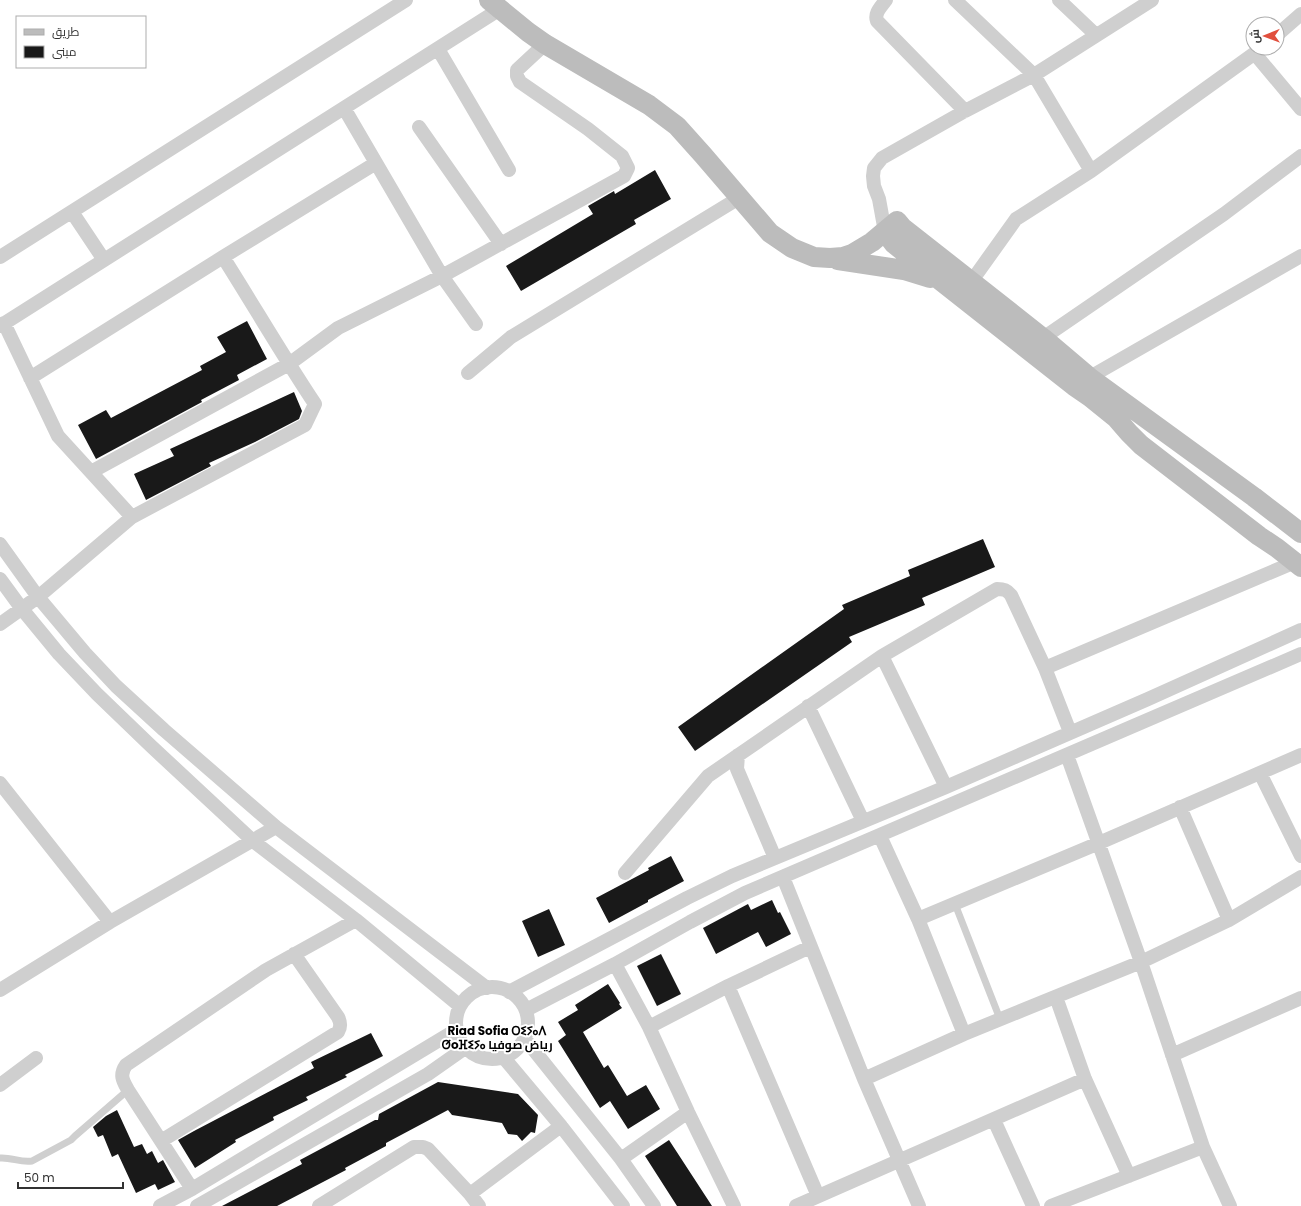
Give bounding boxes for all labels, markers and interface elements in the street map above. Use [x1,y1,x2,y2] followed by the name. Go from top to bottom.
[16,16,146,68] legend
[1245,16,1285,56] north arrow
[52,23,80,40] text: طريق
[1247,29,1263,43] text: ش
[52,43,77,60] text: مبنى
[441,1022,553,1053] district label: Riad Sofia ⵔⵉⵢⴰⴷ ⵚoⴼⵉⵢⴰ رياض صوفيا
[18,1164,123,1190] scale bar
[24,1169,55,1186] text: 50 m

